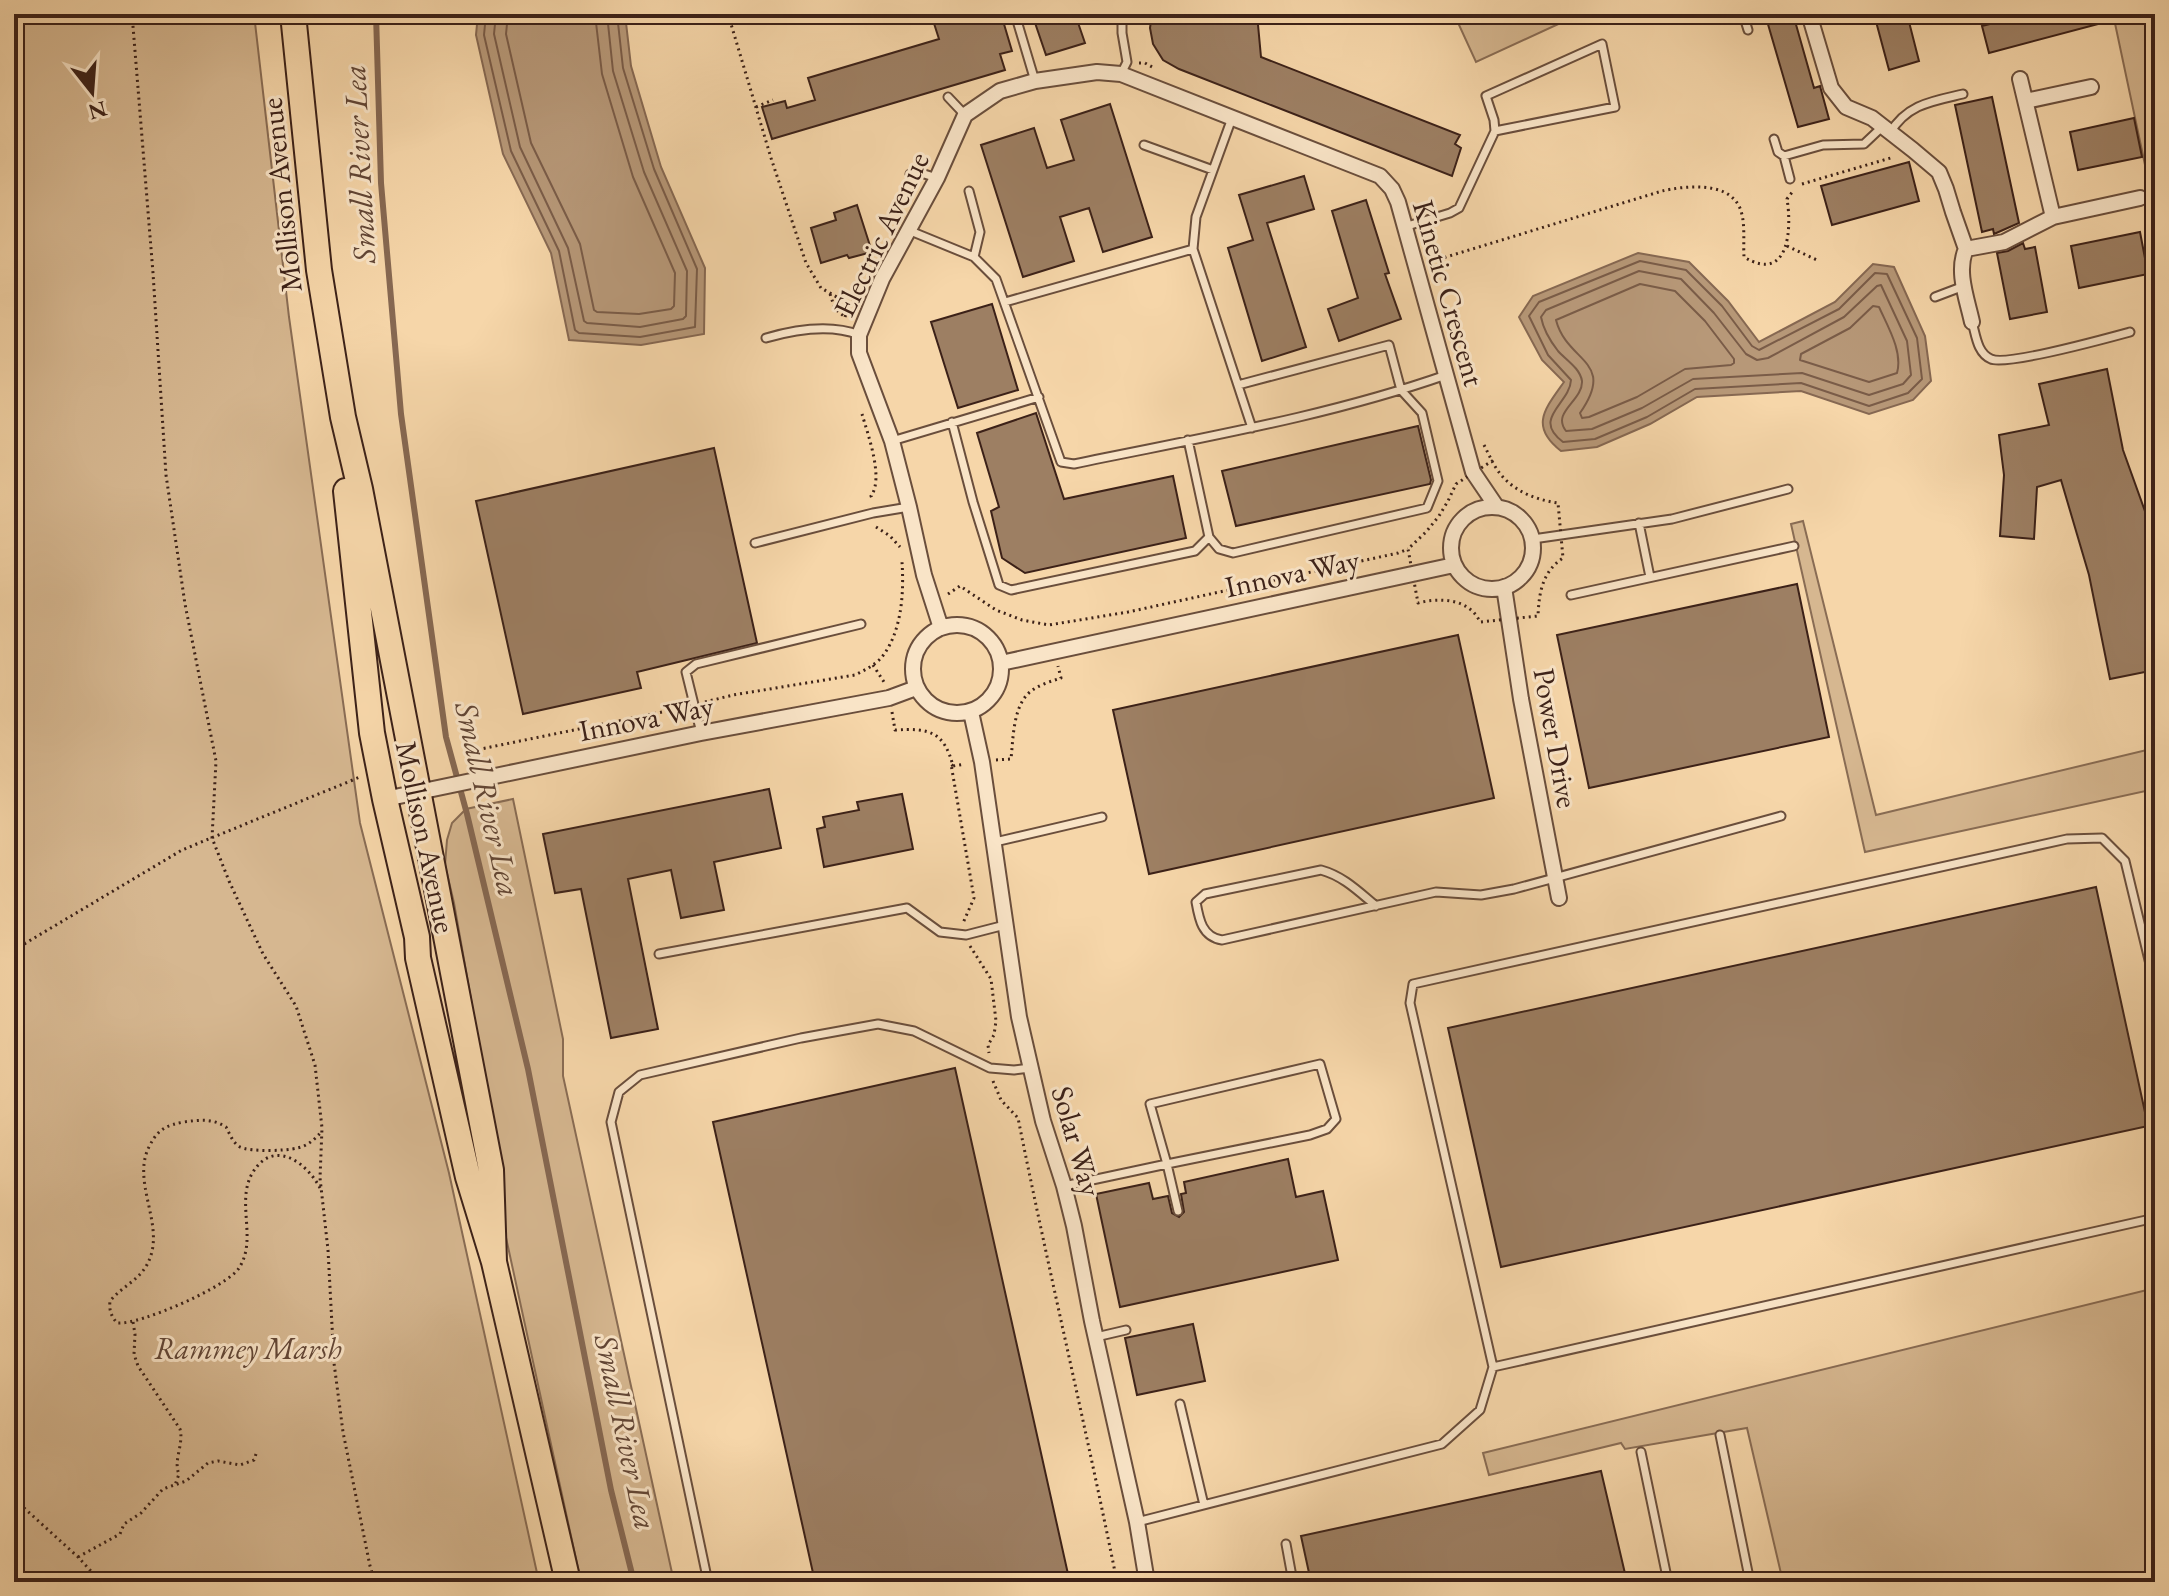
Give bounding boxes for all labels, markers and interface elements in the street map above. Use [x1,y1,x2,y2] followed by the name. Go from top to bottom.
[52,52,132,132] north arrow
[333,64,385,265] water label: Small River Lea
[85,94,110,127] text: N
[251,96,311,294] street label: Mollison Avenue
[824,145,938,323] street label: Electric Avenue
[1404,196,1494,391] street label: Kinetic Crescent
[1221,540,1364,606] street label: Innova Way
[1525,665,1587,811] street label: Power Drive
[575,686,717,750] street label: Innova Way
[445,696,531,901] water label: Small River Lea
[387,738,465,936] street label: Mollison Avenue
[1043,1081,1112,1201] street label: Solar Way
[154,1329,342,1368] park label: Rammey Marsh
[585,1329,667,1534] water label: Small River Lea

